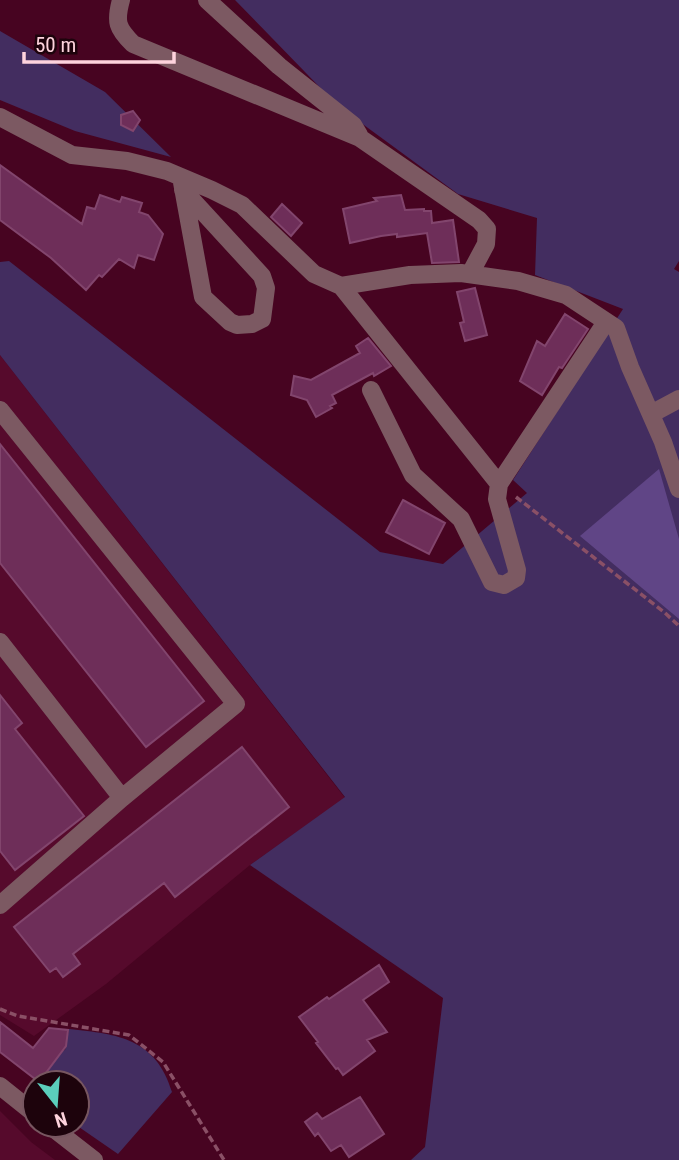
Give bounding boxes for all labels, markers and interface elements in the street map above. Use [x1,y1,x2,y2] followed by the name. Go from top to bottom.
[24,21,175,65] scale bar
[35,33,76,57] text: 50 m
[21,1069,91,1139] north arrow
[52,1107,70,1132] text: N

